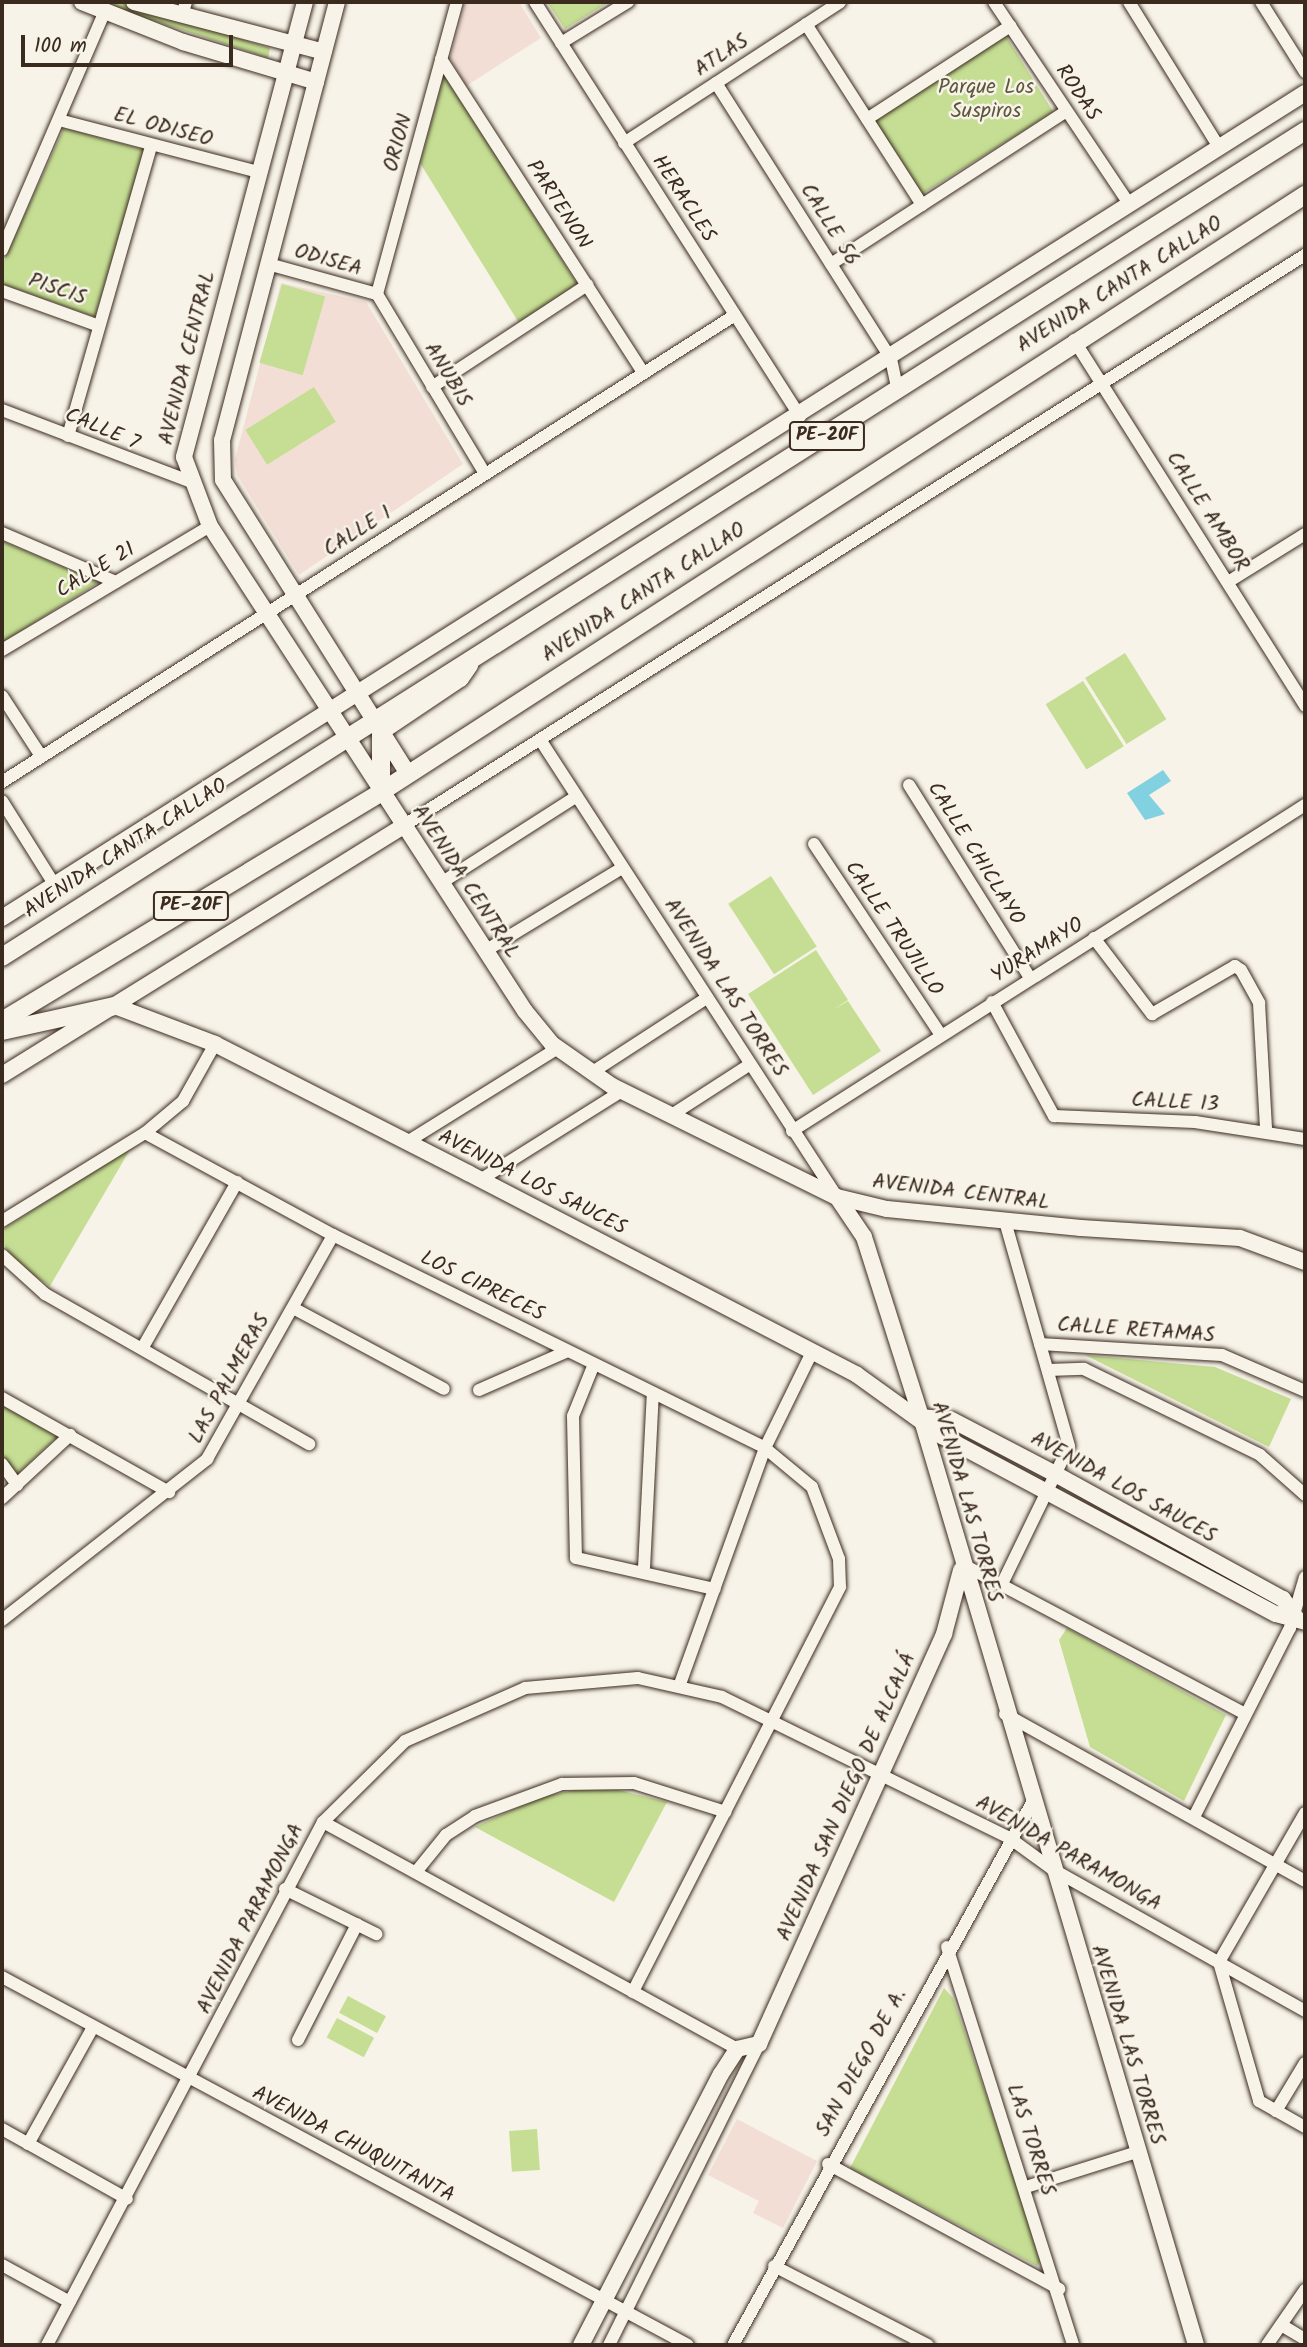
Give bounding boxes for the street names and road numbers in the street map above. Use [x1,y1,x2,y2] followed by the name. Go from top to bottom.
[690,29,754,83] street label: ATLAS
[1049,60,1105,126] street label: RODAS
[111,103,215,153] street label: EL ODISEO
[379,111,419,175] street label: ORION
[646,151,720,247] street label: HERACLES
[520,156,596,254] street label: PARTENON
[794,179,864,271] street label: CALLE 56
[1013,211,1227,359] street label: AVENIDA CANTA CALLAO
[291,239,365,283] street label: ODISEA
[25,268,89,312] street label: PISCIS
[154,268,222,448] street label: AVENIDA CENTRAL
[418,338,476,412] street label: ANUBIS
[61,403,143,457] street label: CALLE 7
[788,420,866,452] road number: PE-20F
[1160,447,1254,577] street label: CALLE AMBOR
[319,501,397,563] street label: CALLE 1
[538,518,750,668] street label: AVENIDA CANTA CALLAO
[52,538,140,604] street label: CALLE 21
[20,774,232,924] street label: AVENIDA CANTA CALLAO
[921,778,1029,930] street label: CALLE CHICLAYO
[406,800,524,964] street label: AVENIDA CENTRAL
[839,857,947,1001] street label: CALLE TRUJILLO
[152,890,230,922] road number: PE-20F
[658,894,792,1082] street label: AVENIDA LAS TORRES
[987,913,1089,989] street label: YURAMAYO
[1131,1088,1219,1118] street label: CALLE 13
[434,1125,630,1241] street label: AVENIDA LOS SAUCES
[871,1170,1051,1216] street label: AVENIDA CENTRAL
[416,1246,548,1328] street label: LOS CIPRECES
[184,1310,276,1448] street label: LAS PALMERAS
[1056,1313,1216,1349] street label: CALLE RETAMAS
[925,1399,1007,1605] street label: AVENIDA LAS TORRES
[1026,1427,1220,1549] street label: AVENIDA LOS SAUCES
[772,1649,922,1945] street label: AVENIDA SAN DIEGO DE ALCALÁ
[971,1791,1165,1917] street label: AVENIDA PARAMONGA
[192,1820,310,2018] street label: AVENIDA PARAMONGA
[1085,1942,1169,2148] street label: AVENIDA LAS TORRES
[811,1985,913,2141] street label: SAN DIEGO DE A.
[247,2081,459,2209] street label: AVENIDA CHUQUITANTA
[1000,2081,1060,2199] street label: LAS TORRES

